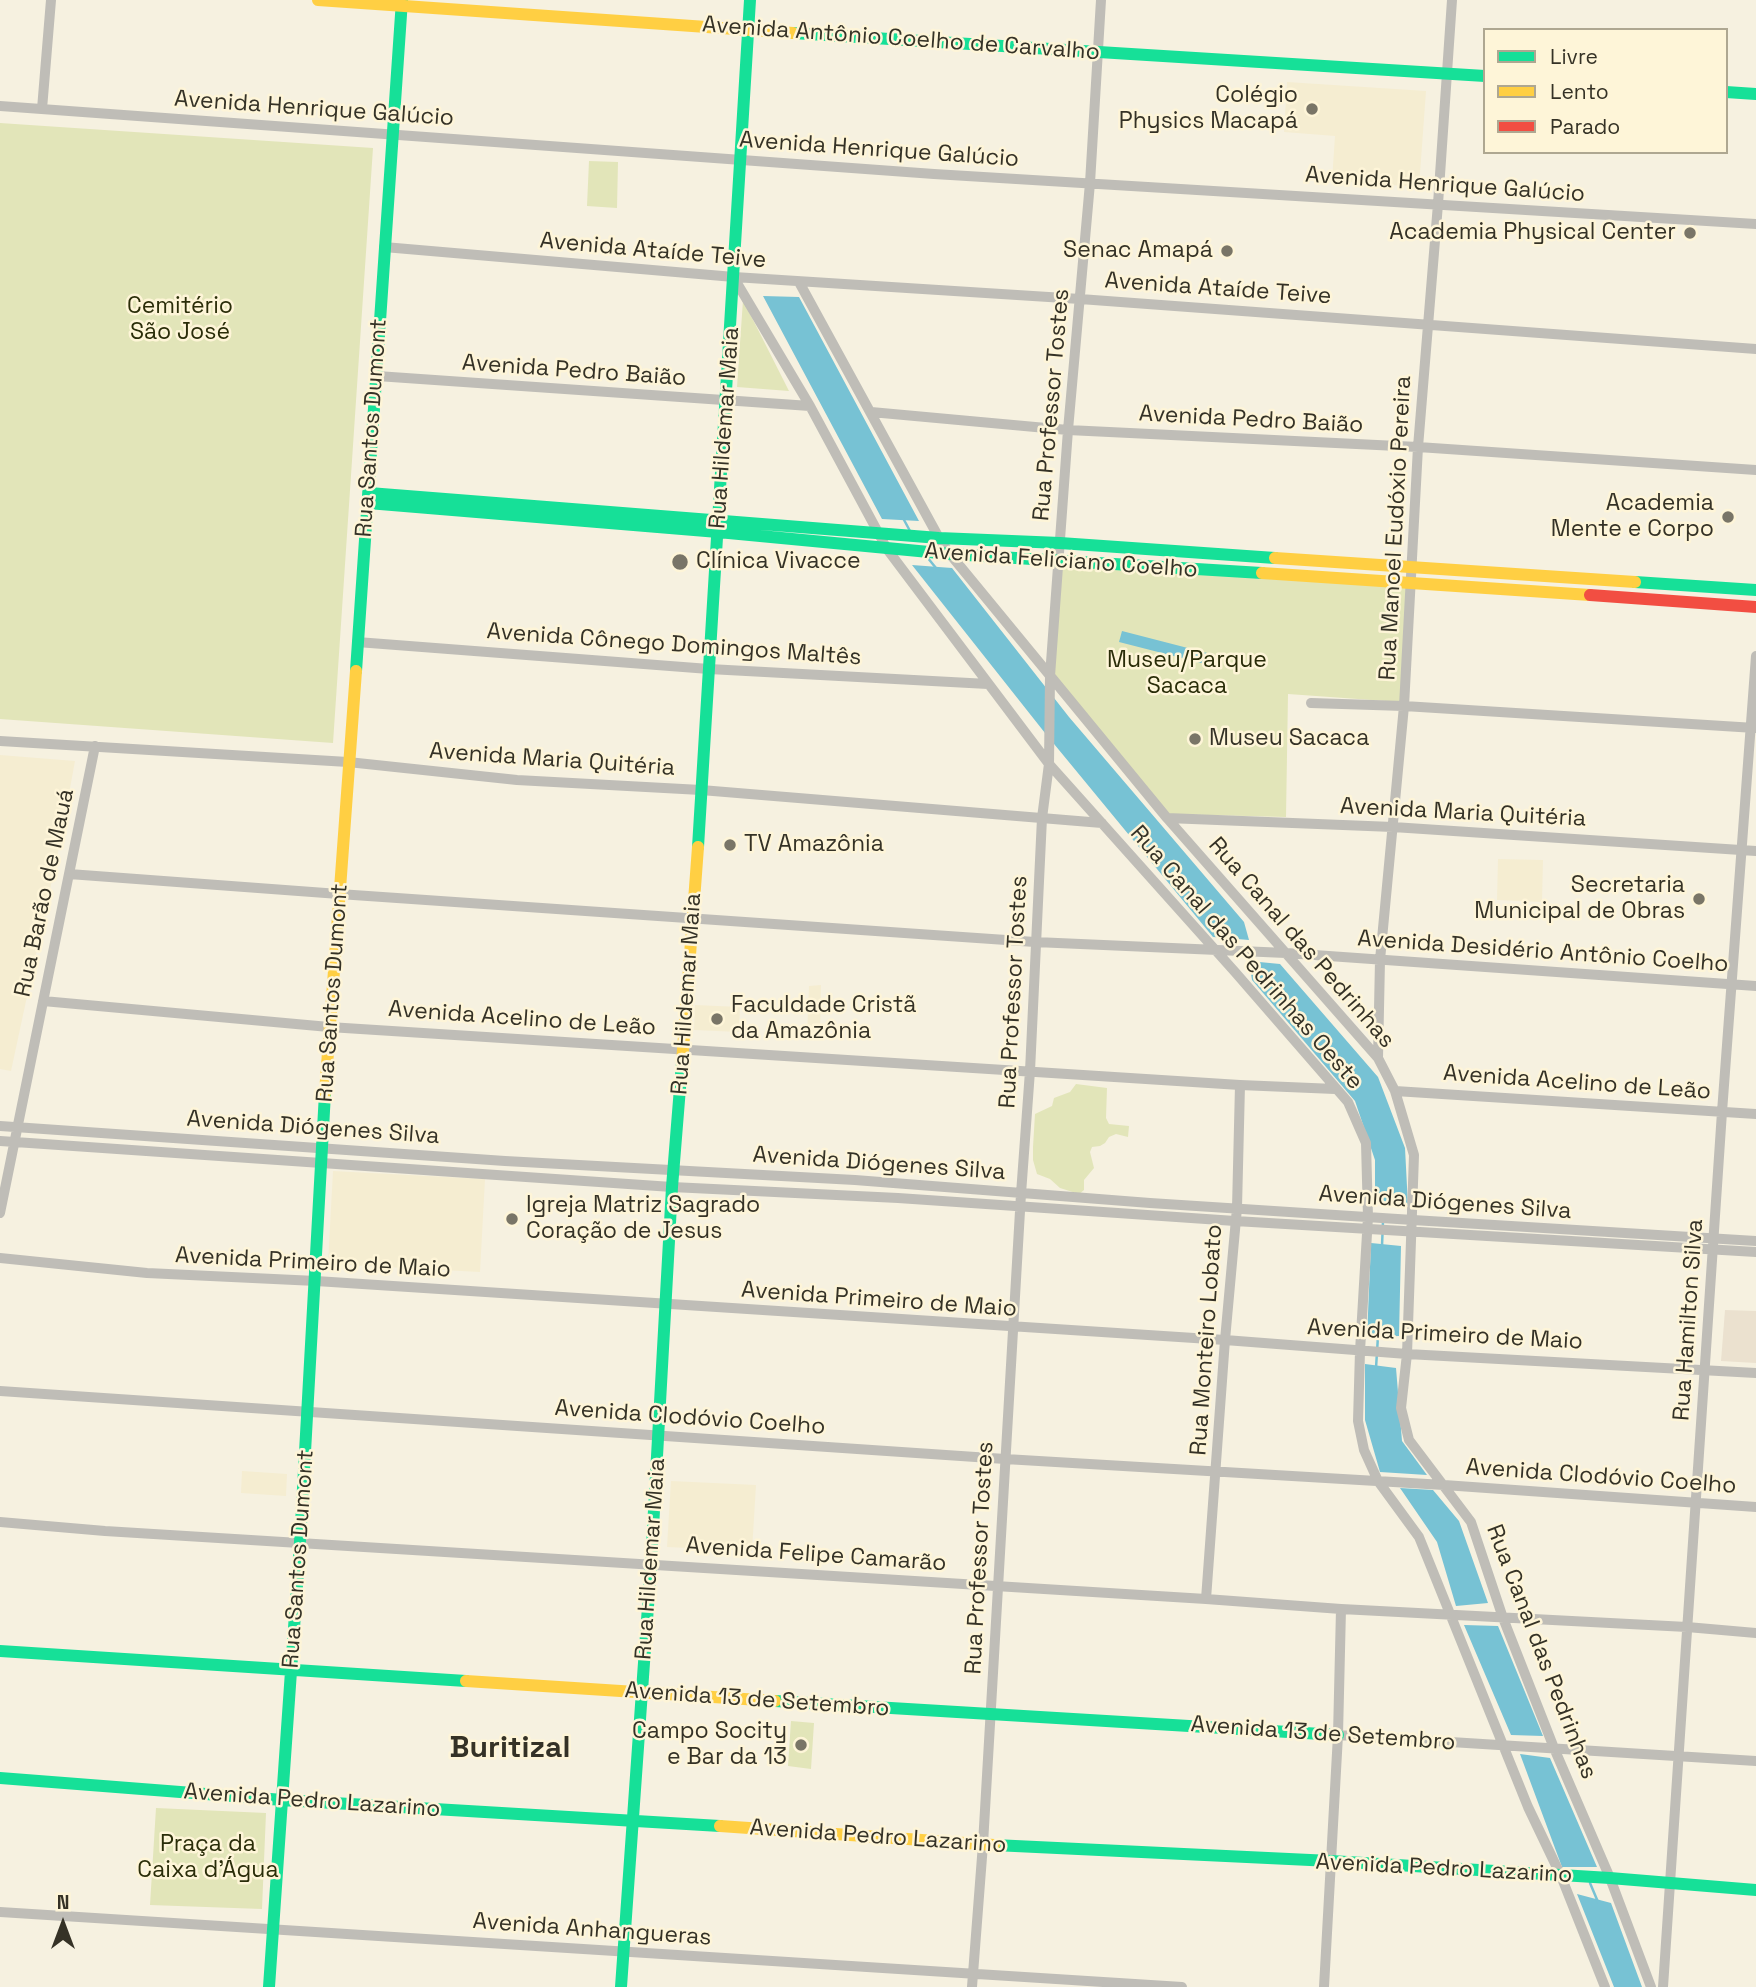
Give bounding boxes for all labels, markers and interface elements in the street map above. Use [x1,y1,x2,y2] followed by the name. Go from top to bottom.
[701,11,1101,67] street label: Avenida Antônio Coelho de Carvalho
[1483,28,1728,154] legend
[1550,43,1598,70] text: Livre
[1550,78,1609,105] text: Lento
[1119,82,1298,136] place label: Colégio Physics Macapá
[173,85,455,133] street label: Avenida Henrique Galúcio
[1304,101,1320,117] marker: Colégio Physics Macapá
[1550,113,1620,140] text: Parado
[738,126,1020,174] street label: Avenida Henrique Galúcio
[1304,161,1586,209] street label: Avenida Henrique Galúcio
[1389,219,1676,247] place label: Academia Physical Center
[1682,225,1698,241] marker: Academia Physical Center
[539,227,767,275] street label: Avenida Ataíde Teive
[1063,237,1213,265] place label: Senac Amapá
[1219,243,1235,259] marker: Senac Amapá
[1104,267,1332,311] street label: Avenida Ataíde Teive
[1028,288,1076,522] street label: Rua Professor Tostes
[127,293,233,347] park label: Cemitério São José
[351,318,393,538] street label: Rua Santos Dumont
[704,326,746,530] street label: Rua Hildemar Maia
[461,349,687,393] street label: Avenida Pedro Baião
[1374,375,1418,681] street label: Rua Manoel Eudóxio Pereira
[1138,400,1364,440] street label: Avenida Pedro Baião
[1551,490,1714,544] place label: Academia Mente e Corpo
[1720,509,1736,525] marker: Academia Mente e Corpo
[923,538,1199,584] street label: Avenida Feliciano Coelho
[696,548,861,576] place label: Clínica Vivacce
[670,552,690,572] marker: Clínica Vivacce
[486,618,862,672] street label: Avenida Cônego Domingos Maltês
[1107,647,1267,701] park label: Museu/Parque Sacaca
[1209,725,1369,753] place label: Museu Sacaca
[1187,731,1203,747] marker: Museu Sacaca
[428,738,676,782] street label: Avenida Maria Quitéria
[9,786,81,1000] street label: Rua Barão de Mauá
[1339,793,1587,833] street label: Avenida Maria Quitéria
[1124,820,1368,1096] street label: Rua Canal das Pedrinhas Oeste
[744,831,884,859] place label: TV Amazônia
[1202,832,1400,1054] street label: Rua Canal das Pedrinhas
[722,837,738,853] marker: TV Amazônia
[1474,872,1685,926] place label: Secretaria Municipal de Obras
[994,875,1034,1109] street label: Rua Professor Tostes
[312,883,354,1103] street label: Rua Santos Dumont
[1691,891,1707,907] marker: Secretaria Municipal de Obras
[666,892,708,1096] street label: Rua Hildemar Maia
[1357,925,1729,979] street label: Avenida Desidério Antônio Coelho
[731,992,916,1046] place label: Faculdade Cristã da Amazônia
[387,996,657,1042] street label: Avenida Acelino de Leão
[709,1011,725,1027] marker: Faculdade Cristã da Amazônia
[1442,1060,1712,1106] street label: Avenida Acelino de Leão
[186,1105,440,1151] street label: Avenida Diógenes Silva
[752,1141,1006,1187] street label: Avenida Diógenes Silva
[1318,1180,1572,1226] street label: Avenida Diógenes Silva
[526,1192,760,1246] place label: Igreja Matriz Sagrado Coração de Jesus
[504,1211,520,1227] marker: Igreja Matriz Sagrado Coração de Jesus
[1668,1218,1710,1422] street label: Rua Hamilton Silva
[1185,1223,1229,1457] street label: Rua Monteiro Lobato
[174,1242,452,1284] street label: Avenida Primeiro de Maio
[740,1277,1018,1323] street label: Avenida Primeiro de Maio
[1306,1314,1584,1356] street label: Avenida Primeiro de Maio
[554,1395,826,1441] street label: Avenida Clodóvio Coelho
[960,1441,1000,1675] street label: Rua Professor Tostes
[278,1449,320,1669] street label: Rua Santos Dumont
[1465,1454,1737,1500] street label: Avenida Clodóvio Coelho
[630,1457,672,1661] street label: Rua Hildemar Maia
[1480,1521,1602,1783] street label: Rua Canal das Pedrinhas
[685,1532,947,1578] street label: Avenida Felipe Camarão
[624,1677,890,1723] street label: Avenida 13 de Setembro
[1190,1711,1456,1757] street label: Avenida 13 de Setembro
[632,1718,787,1772] place label: Campo Socity e Bar da 13
[450,1731,570,1767] district label: Buritizal
[793,1737,809,1753] marker: Campo Socity e Bar da 13
[183,1778,441,1824] street label: Avenida Pedro Lazarino
[749,1814,1007,1860] street label: Avenida Pedro Lazarino
[137,1831,279,1885] park label: Praça da Caixa d'Água
[1315,1848,1573,1890] street label: Avenida Pedro Lazarino
[28,1889,98,1959] north arrow
[57,1890,69,1915] text: N
[472,1908,712,1952] street label: Avenida Anhangueras

